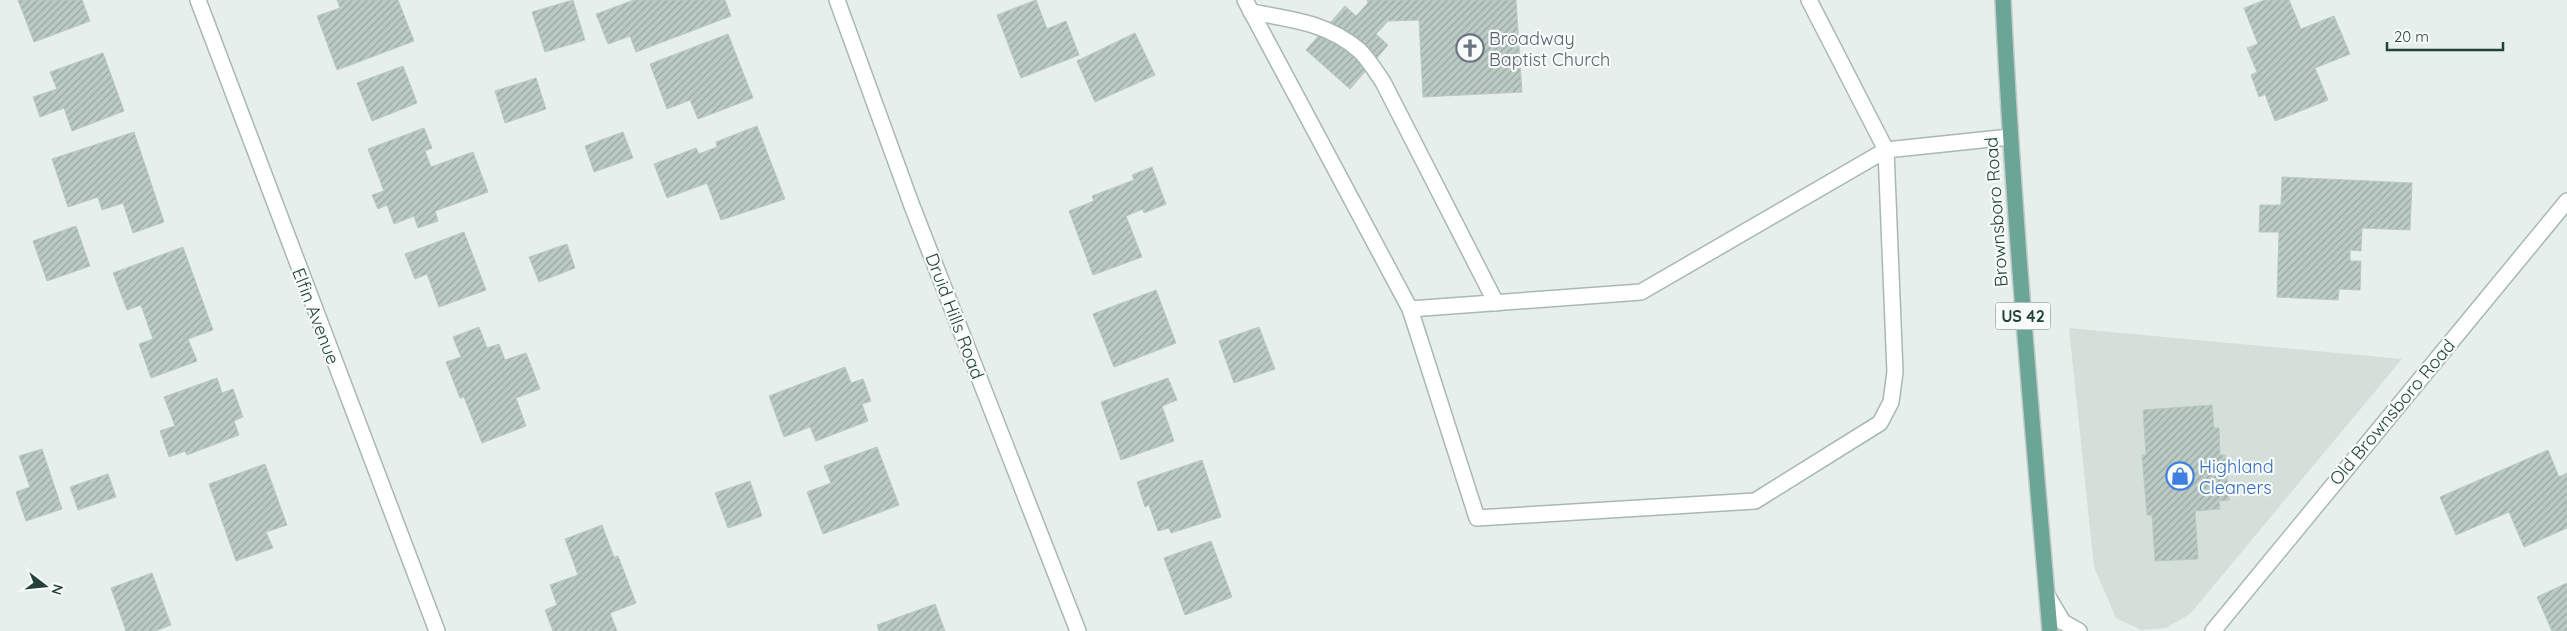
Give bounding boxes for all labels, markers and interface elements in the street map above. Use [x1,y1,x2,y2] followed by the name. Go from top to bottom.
[2387,20,2503,52] scale bar
[1489,27,1610,71] place label: Broadway Baptist Church
[2394,27,2429,46] text: 20 m
[1455,33,1485,63] church icon: Broadway Baptist Church
[1979,136,2013,288] street label: Brownsboro Road
[920,250,990,382] street label: Druid Hills Road
[287,264,345,368] street label: Elfin Avenue
[1996,302,2050,330] road number: US 42
[2324,334,2460,490] street label: Old Brownsboro Road
[2199,455,2274,499] place label: Highland Cleaners
[2165,461,2195,491] shop icon: Highland Cleaners
[20,561,70,611] north arrow
[47,582,68,597] text: N

